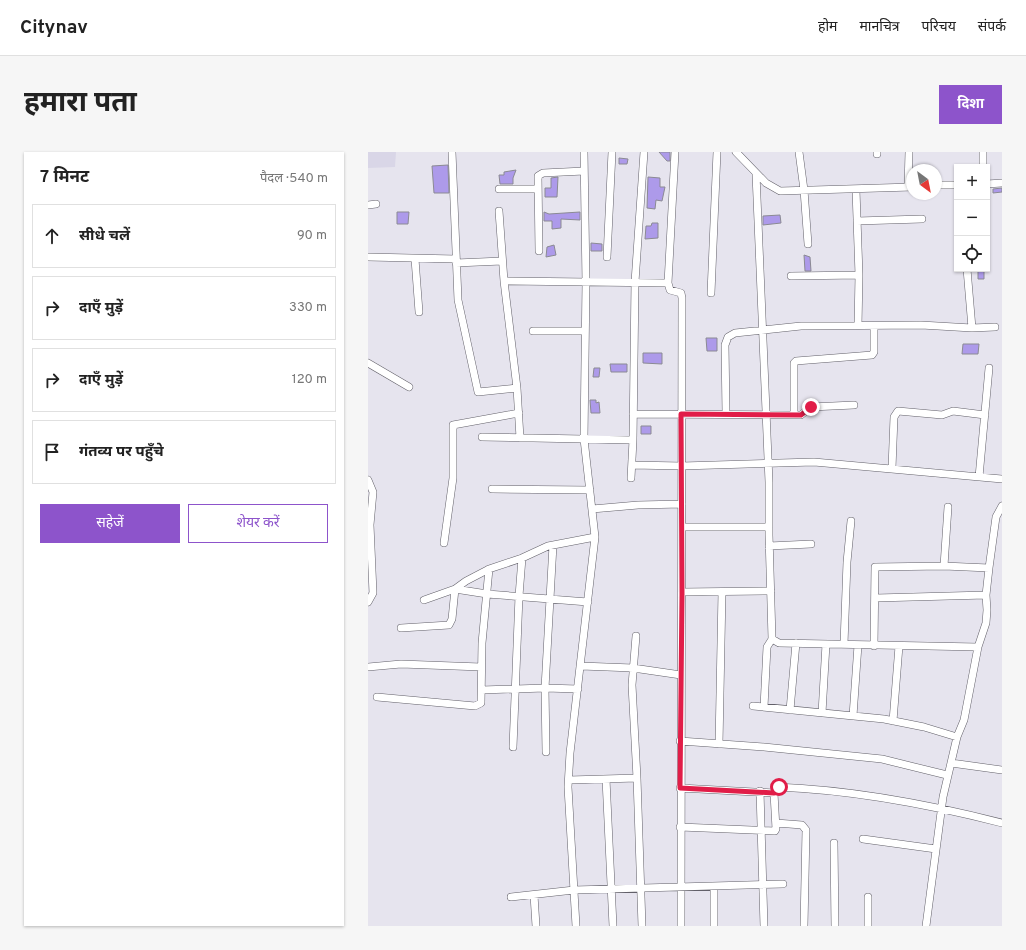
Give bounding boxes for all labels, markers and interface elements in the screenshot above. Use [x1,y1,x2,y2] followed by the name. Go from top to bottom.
[20,16,88,40] text: Citynav
[818,19,837,36] text: होम
[859,19,900,36] text: मानचित्र
[922,19,956,36] text: परिचय
[978,19,1006,36] text: संपर्क
[939,85,1002,124] button: दिशा
[24,86,137,122] text: हमारा पता
[906,164,942,200] north arrow
[954,164,990,272] map controls
[954,164,990,200] button: +
[40,167,89,189] text: 7 मिनट
[260,171,328,187] text: पैदल · 540 m
[954,200,990,236] button: −
[41,225,63,247] icon: ahead
[79,227,130,246] text: सीधे चलें
[297,228,327,244] text: 90 m
[954,236,990,272] button: locate
[41,297,63,319] icon: right
[79,299,123,318] text: दाएँ मुड़ें
[289,300,327,316] text: 330 m
[41,369,63,391] icon: right
[79,371,123,390] text: दाएँ मुड़ें
[292,372,327,388] text: 120 m
[802,398,820,416] route end
[41,441,63,463] icon: arrive
[79,443,164,462] text: गंतव्य पर पहुँचे
[40,504,180,543] button: सहेजें
[188,504,328,543] button: शेयर करें
[770,778,788,796] route start

